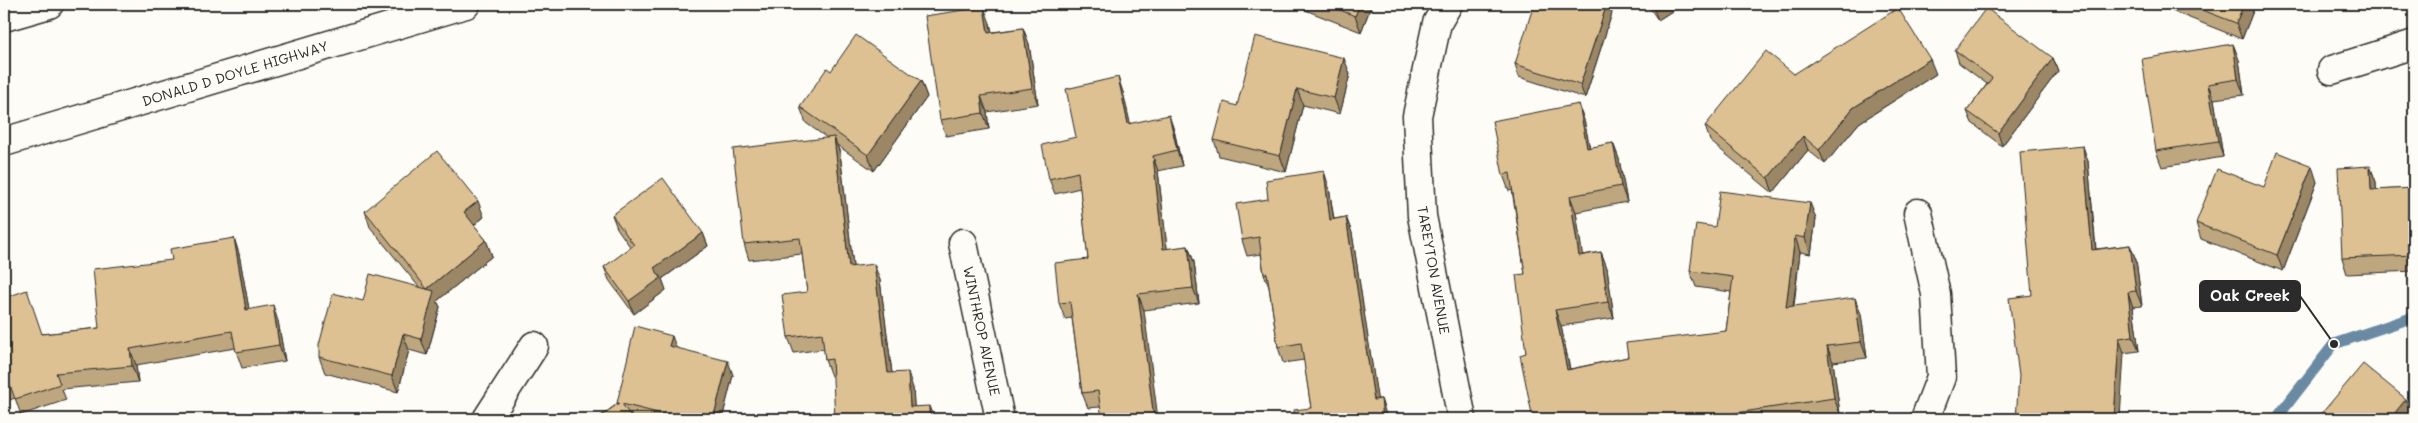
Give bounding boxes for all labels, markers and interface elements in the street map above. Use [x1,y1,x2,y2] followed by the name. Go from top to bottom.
[140,36,330,110] street label: DONALD D DOYLE HIGHWAY
[1413,205,1455,335] street label: TAREYTON AVENUE
[959,264,1005,398] street label: WINTHROP AVENUE
[2200,281,2300,311] callout: Oak Creek
[2210,285,2290,305] text: Oak Creek

